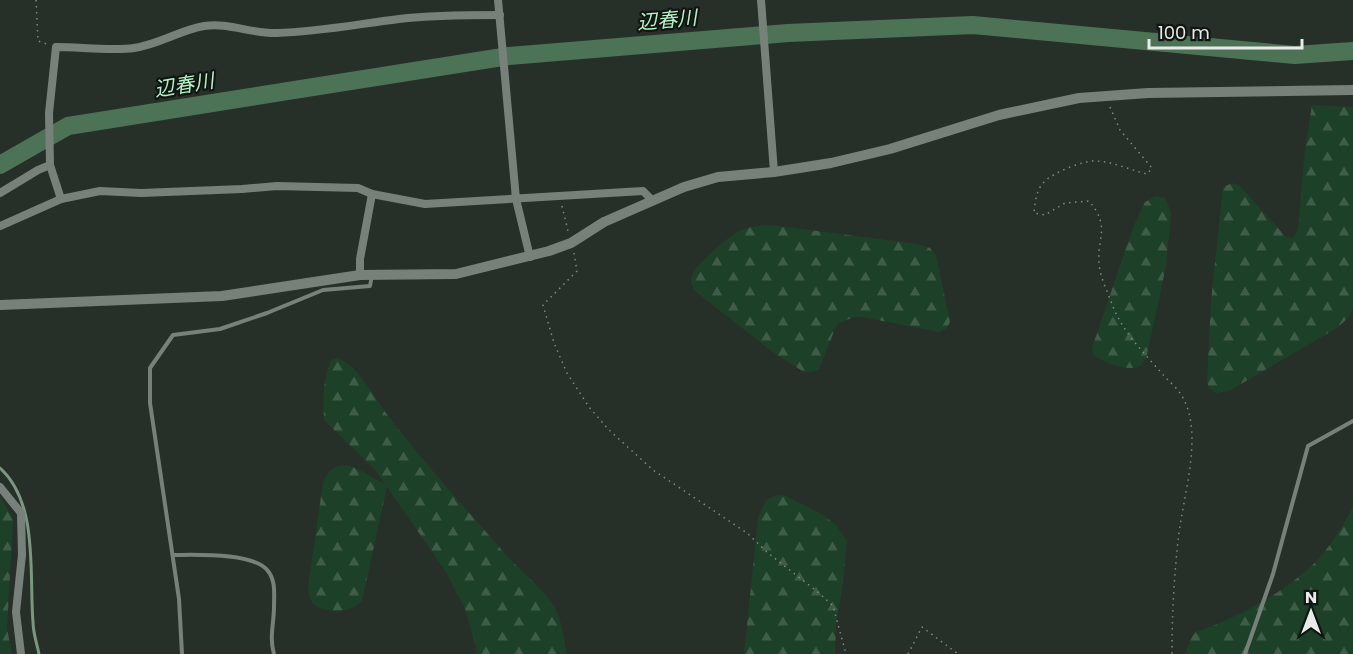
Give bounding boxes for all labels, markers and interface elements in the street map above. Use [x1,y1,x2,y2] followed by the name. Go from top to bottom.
[636,3,700,37] water label: 辺春川
[1149,12,1302,50] scale bar
[1158,20,1210,45] text: 100 m
[152,66,218,104] water label: 辺春川
[1281,582,1341,642] north arrow
[1305,586,1317,609] text: N

